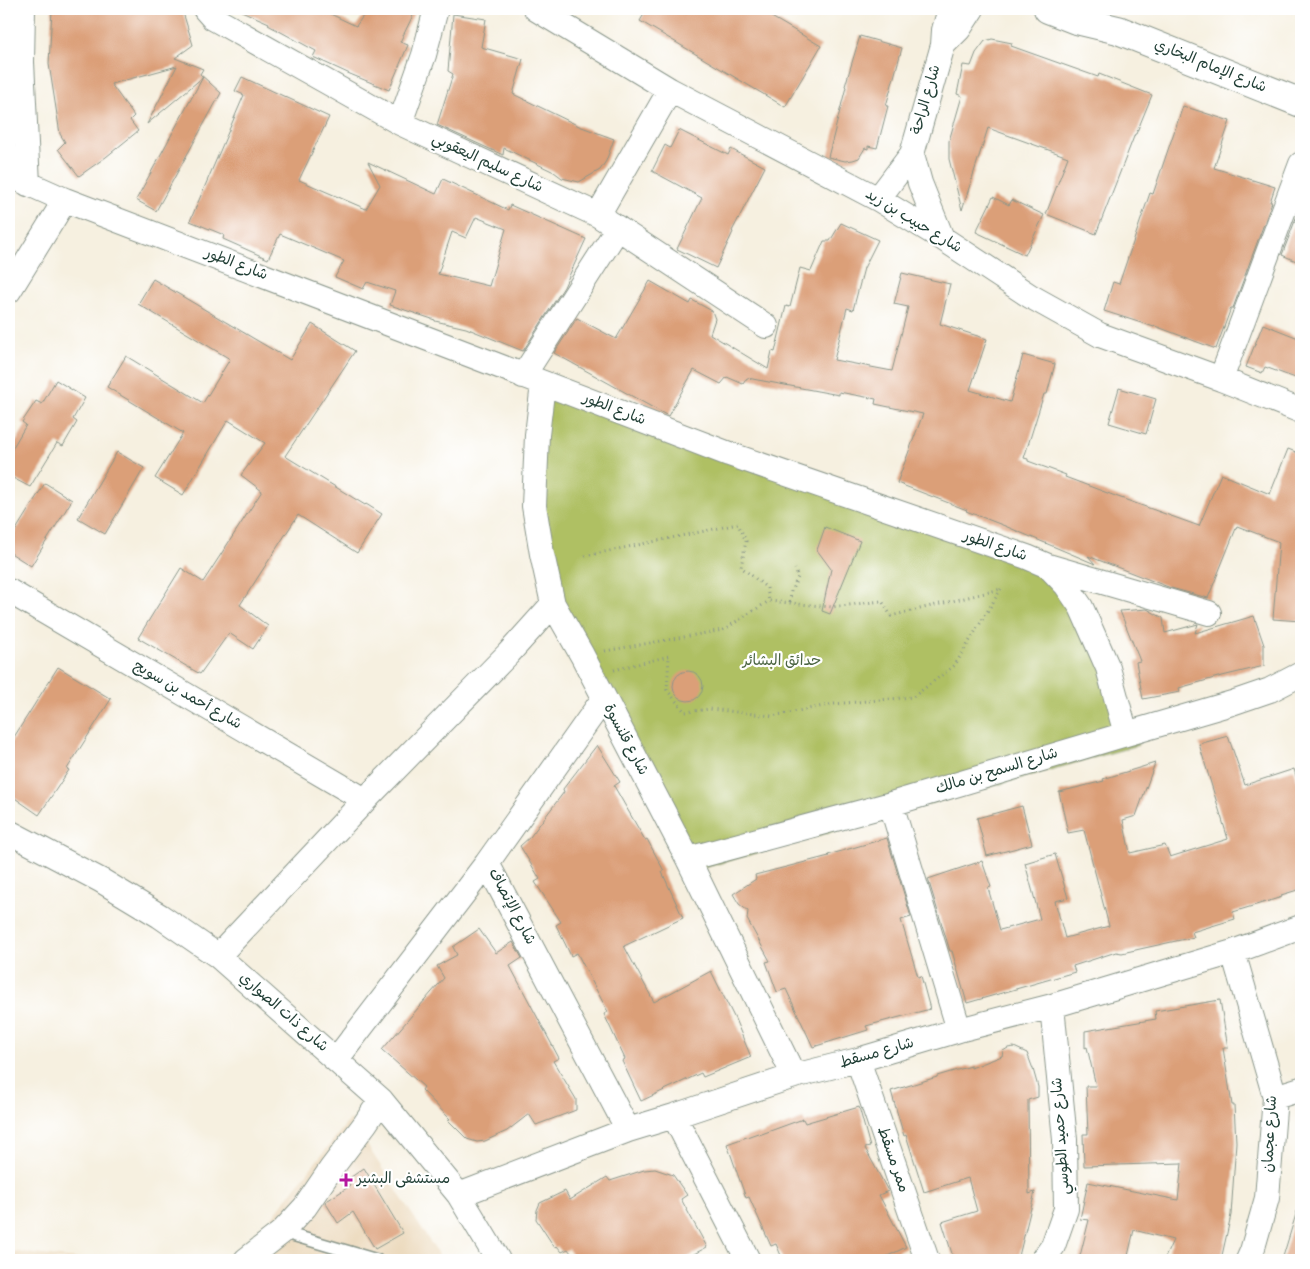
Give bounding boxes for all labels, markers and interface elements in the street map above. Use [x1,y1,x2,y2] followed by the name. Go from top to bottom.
[1151,36,1269,98] street label: شارع الإمام البخاري
[908,63,946,137] street label: شارع الراحة
[428,130,545,199] street label: شارع سليم اليعقوبي
[861,186,965,258] street label: شارع حبيب بن زيد
[201,244,270,285] street label: شارع الطور
[579,389,648,430] street label: شارع الطور
[960,527,1029,566] street label: شارع الطور
[741,653,821,671] park label: حدائق البشائر
[130,656,245,734] street label: شارع أحمد بن سويج
[599,701,651,779] street label: شارع قلنسوة
[934,745,1060,799] street label: شارع السمح بن مالك
[483,866,539,948] street label: شارع الإتصاف
[235,969,331,1057] street label: شارع ذات الصواري
[838,1035,916,1073] street label: شارع مسقط
[1049,1077,1077,1195] street label: شارع حميد الطوسي
[1260,1095,1282,1173] street label: شارع عجمان
[872,1125,912,1195] street label: ممر مسقط
[355,1171,450,1189] place label: مستشفى البشير
[339,1173,353,1187] marker: مستشفى البشير

